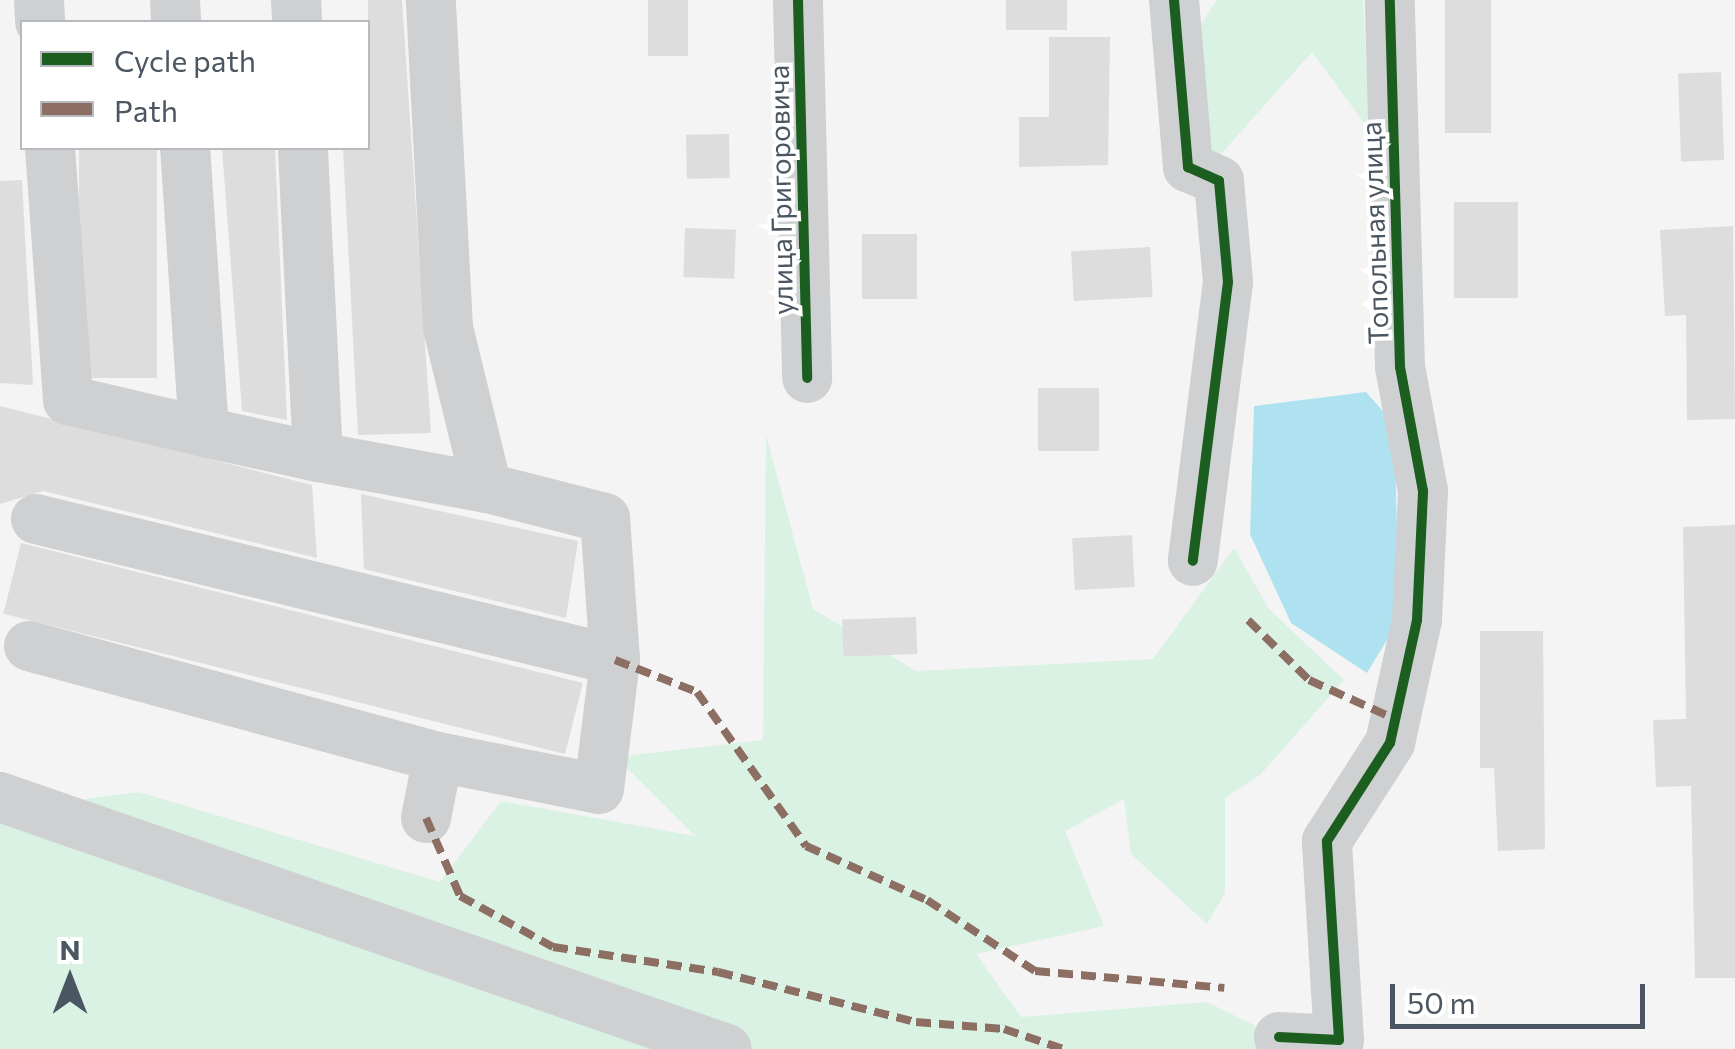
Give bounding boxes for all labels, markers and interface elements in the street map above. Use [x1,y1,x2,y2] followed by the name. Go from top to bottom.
[20,20,370,150] legend
[114,41,256,78] text: Cycle path
[761,65,799,315] street label: улица Григоровича
[114,91,178,128] text: Path
[1353,121,1395,345] street label: Топольная улица
[20,929,120,1029] north arrow
[60,932,81,966] text: N
[1395,964,1650,1026] scale bar
[1407,983,1476,1020] text: 50 m

